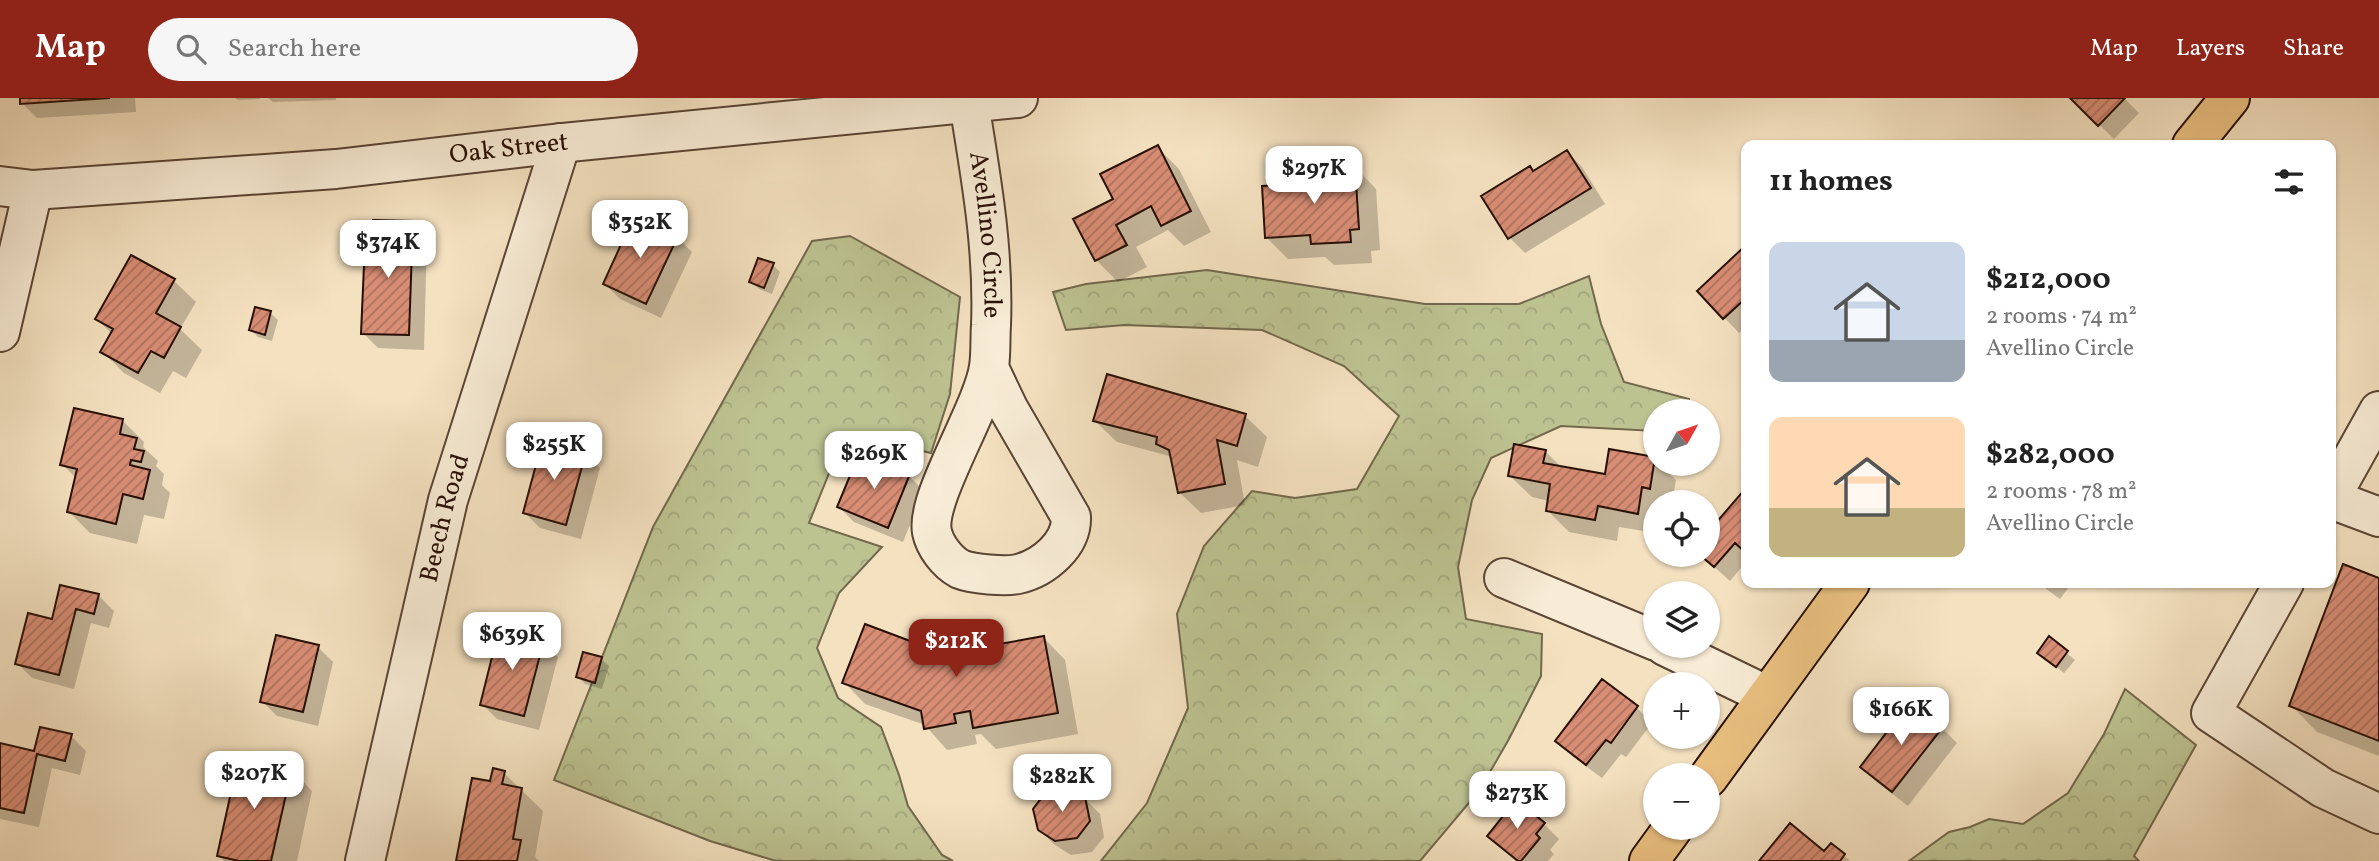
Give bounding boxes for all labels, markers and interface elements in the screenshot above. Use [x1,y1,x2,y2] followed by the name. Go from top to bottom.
[148,18,638,81] search box
[35,26,106,72] text: Map
[172,30,210,68] icon: search
[228,31,361,67] text: Search here
[2090,32,2138,66] text: Map
[2176,32,2245,66] text: Layers
[2283,32,2344,66] text: Share
[447,124,570,174] street label: Oak Street
[1265,146,1363,206] pin: $297K
[959,149,1009,318] street label: Avellino Circle
[1281,153,1347,185] text: $297K
[1769,161,1893,203] text: 11 homes
[2270,163,2308,201] icon: filters
[591,200,689,260] pin: $352K
[608,207,672,239] text: $352K
[339,220,437,280] pin: $374K
[356,227,420,259] text: $374K
[1986,259,2111,301] text: $212,000
[1825,270,1909,354] icon: home
[1986,301,2137,333] text: 2 rooms · 74 m²
[1986,333,2134,365] text: Avellino Circle
[1643,399,1720,476] north arrow
[1643,399,1720,840] map controls
[505,422,603,482] pin: $255K
[522,429,586,461] text: $255K
[825,432,923,491] pin: $269K
[1986,434,2115,476] text: $282,000
[841,438,907,470] text: $269K
[1825,445,1909,529] icon: home
[412,450,479,586] street label: Beech Road
[1986,476,2137,508] text: 2 rooms · 78 m²
[1643,490,1720,567] button: locate
[1986,508,2134,540] text: Avellino Circle
[1643,581,1720,658] button: layers
[463,612,561,672] pin: $639K
[479,619,545,651] text: $639K
[907,620,1005,679] pin: $212K
[925,626,987,658] text: $212K
[1643,672,1720,749] button: +
[1852,688,1950,747] pin: $166K
[1869,694,1933,726] text: $166K
[205,752,303,811] pin: $207K
[1013,754,1111,814] pin: $282K
[221,758,287,790] text: $207K
[1029,761,1095,793] text: $282K
[1643,763,1720,840] button: −
[1468,772,1566,831] pin: $273K
[1485,778,1549,810] text: $273K

